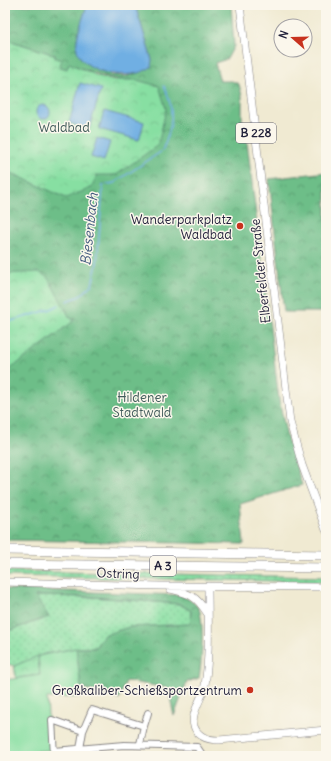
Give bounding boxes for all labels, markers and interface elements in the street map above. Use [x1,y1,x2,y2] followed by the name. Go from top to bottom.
[273,18,313,58] north arrow
[276,29,291,41] text: N
[38,119,90,136] park label: Waldbad
[236,123,276,143] road number: B 228
[76,191,102,266] water label: Biesenbach
[131,211,232,243] place label: Wanderparkplatz Waldbad
[247,218,274,324] street label: Elberfelder Straße
[235,221,245,231] marker: Wanderparkplatz Waldbad
[113,389,172,421] park label: Hildener Stadtwald
[150,556,176,576] road number: A 3
[96,564,140,583] street label: Ostring
[52,682,242,699] place label: Großkaliber-Schießsportzentrum
[245,685,255,695] marker: Großkaliber-Schießsportzentrum

